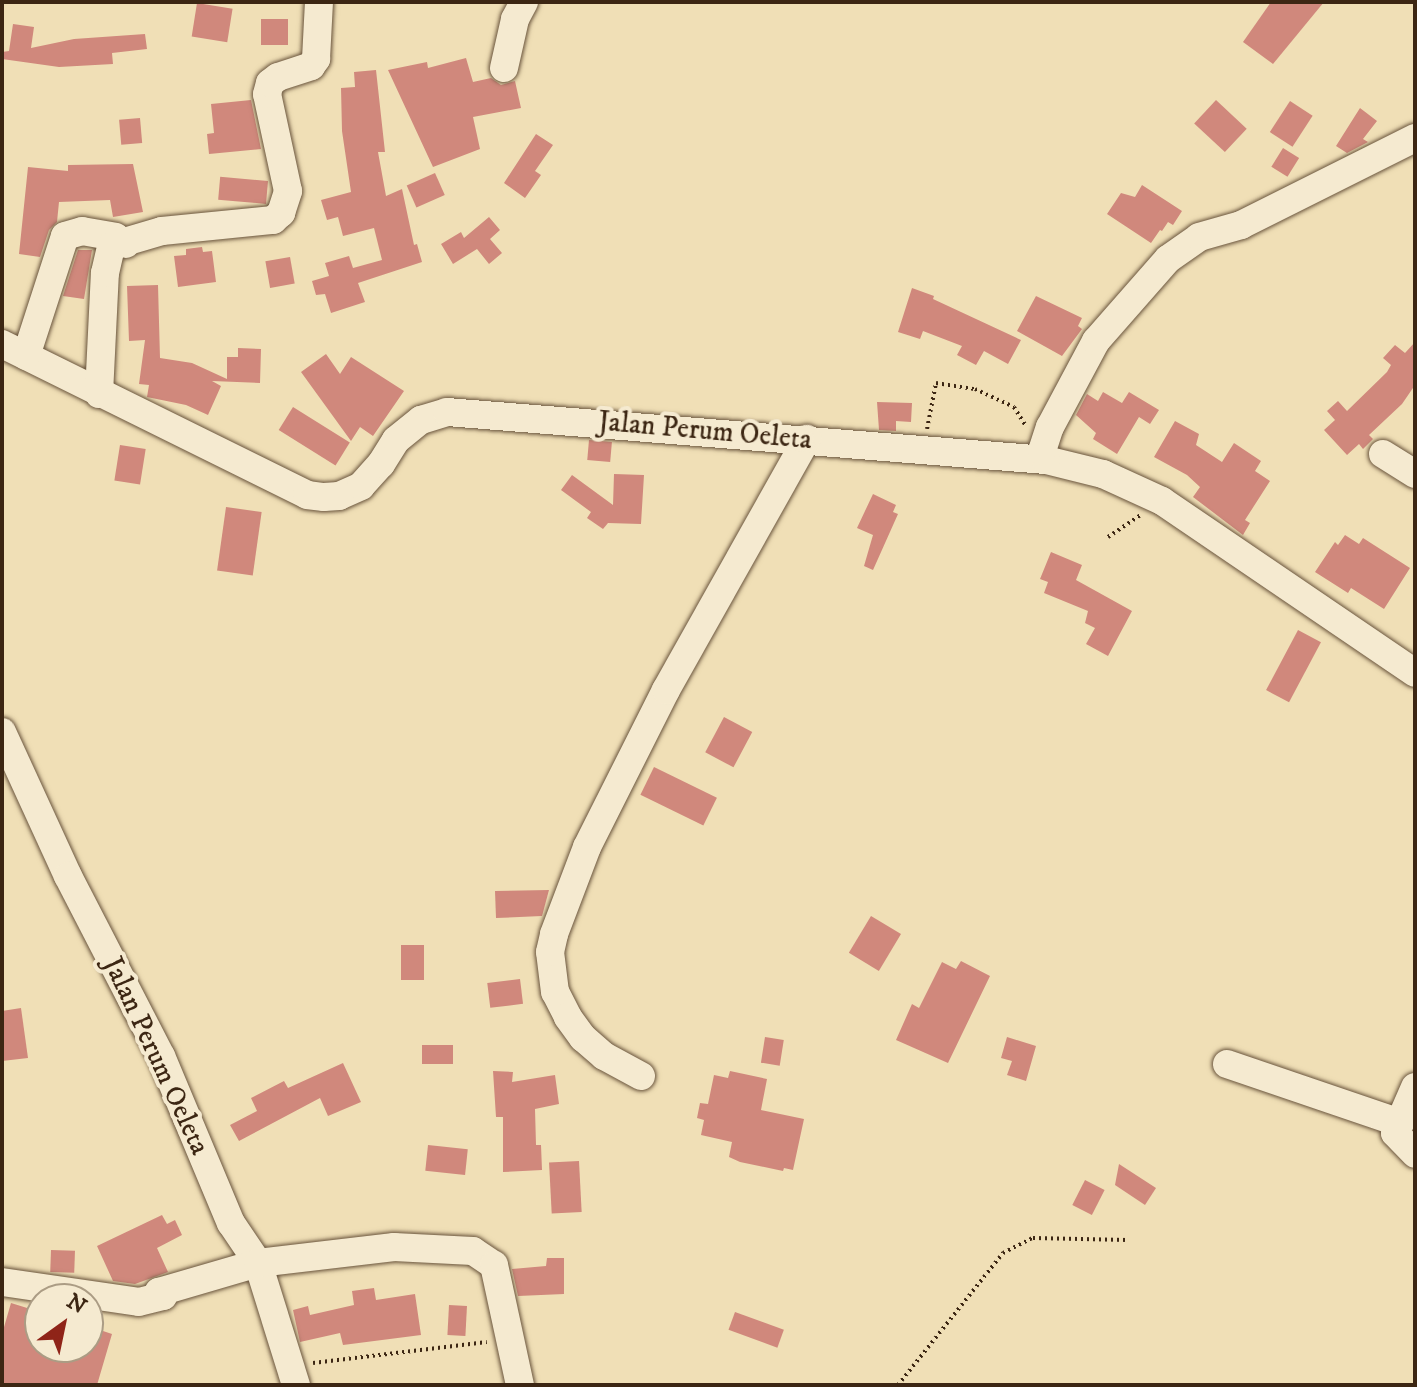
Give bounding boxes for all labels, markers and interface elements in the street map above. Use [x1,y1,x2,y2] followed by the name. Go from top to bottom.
[597,405,813,457] street label: Jalan Perum Oeleta
[96,952,216,1160] street label: Jalan Perum Oeleta
[24,1283,104,1363] north arrow
[61,1288,91,1320] text: N

